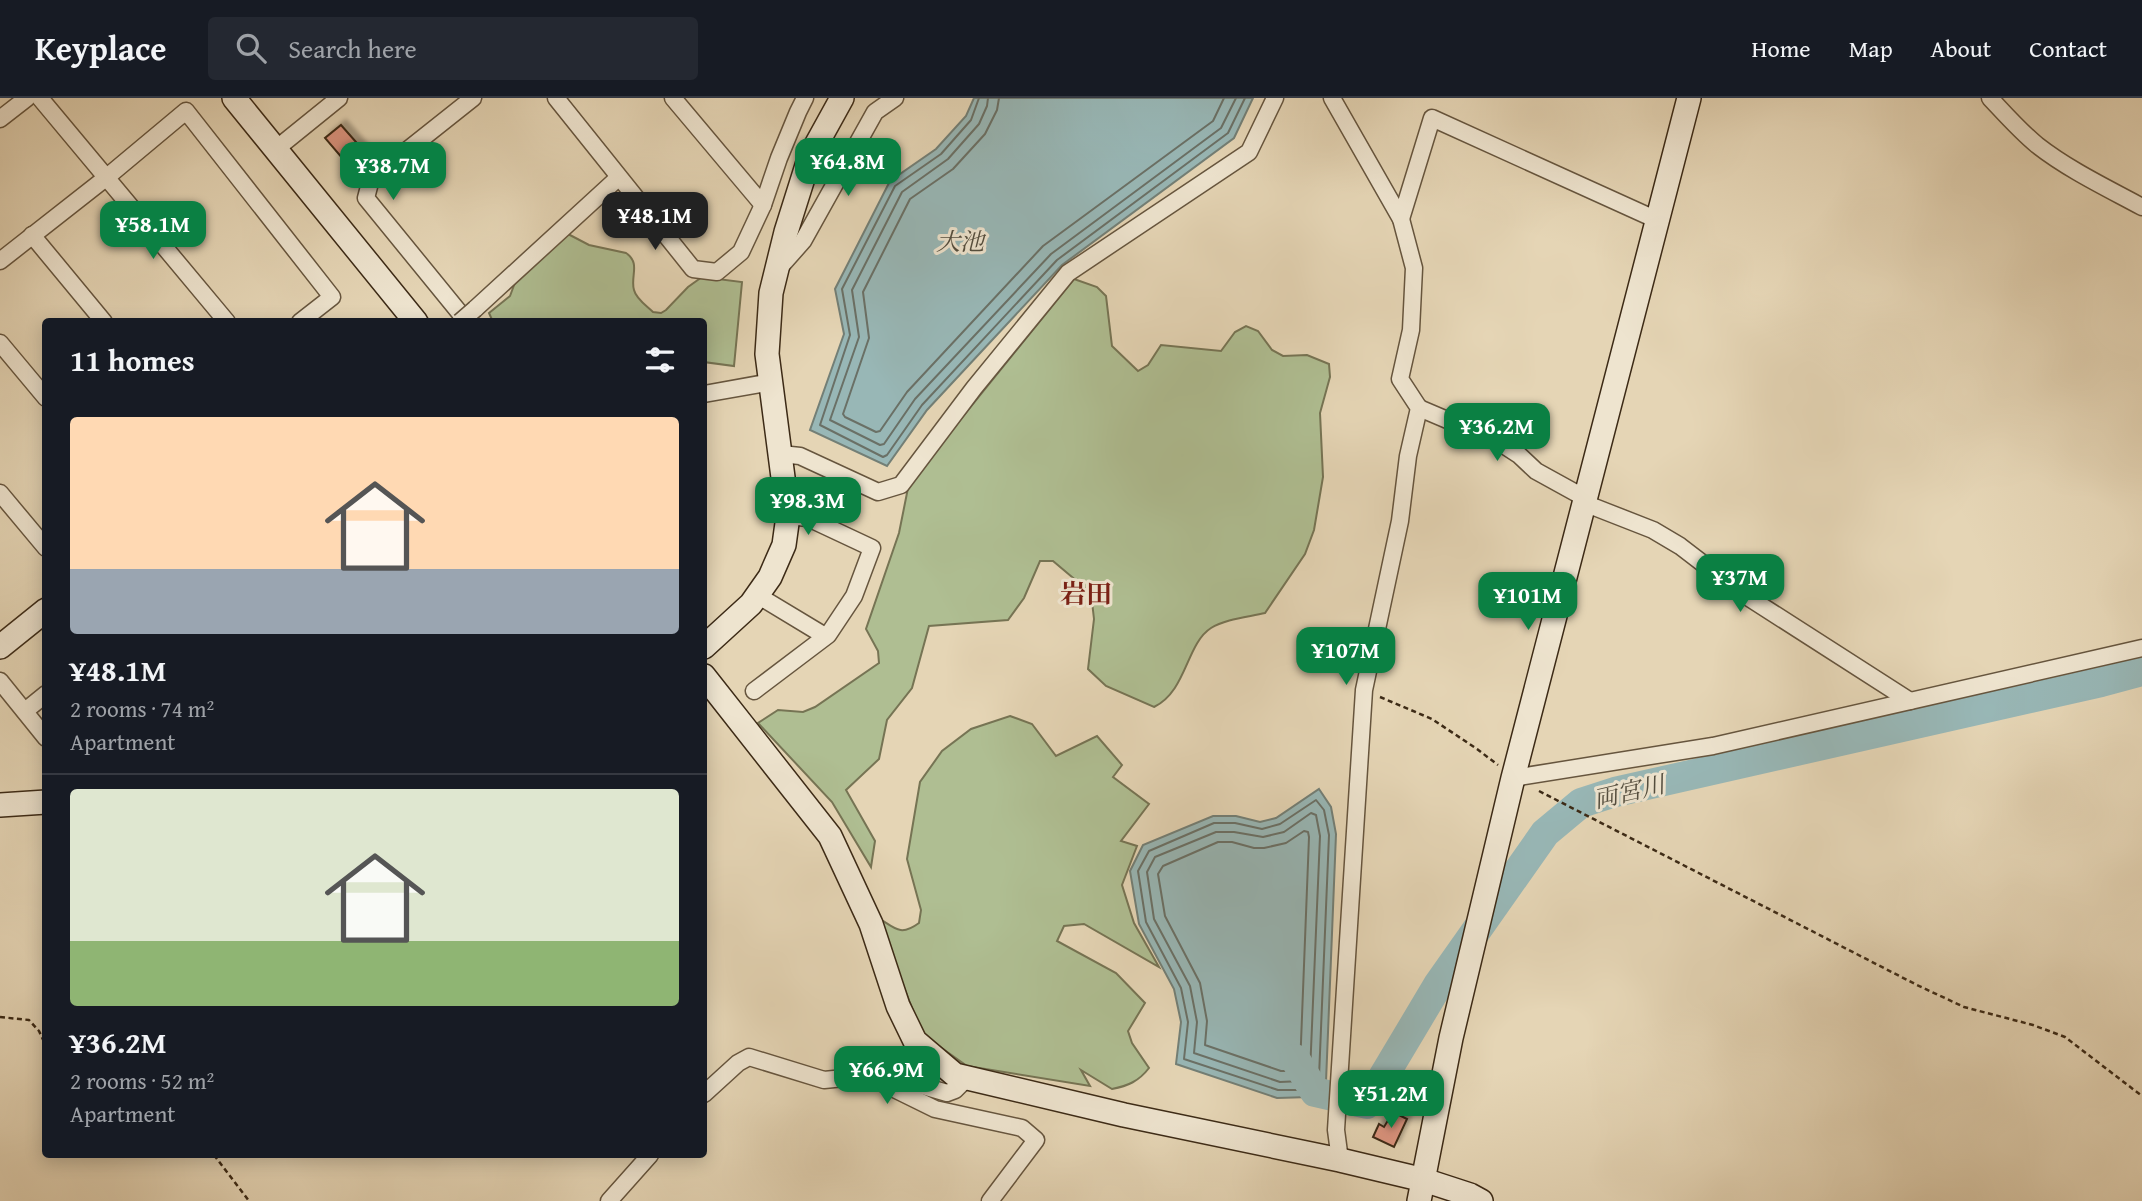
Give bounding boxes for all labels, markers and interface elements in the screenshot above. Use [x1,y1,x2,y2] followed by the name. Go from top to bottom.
[208,17,698,80] search box
[35,24,166,72] text: Keyplace
[232,29,270,67] icon: search
[288,29,417,68] text: Search here
[1752,31,1811,66] text: Home
[1849,31,1893,66] text: Map
[1931,31,1991,66] text: About
[2029,31,2107,66] text: Contact
[791,139,905,198] pin: ¥64.8M
[336,142,450,202] pin: ¥38.7M
[811,144,885,177] text: ¥64.8M
[356,148,430,181] text: ¥38.7M
[598,192,712,252] pin: ¥48.1M
[618,198,692,231] text: ¥48.1M
[96,202,210,261] pin: ¥58.1M
[116,207,190,240] text: ¥58.1M
[936,224,987,259] water label: 大池
[70,338,195,382] text: 11 homes
[641,341,679,379] icon: filters
[1440,404,1554,463] pin: ¥36.2M
[1460,409,1534,442] text: ¥36.2M
[312,463,438,589] icon: home
[751,478,865,537] pin: ¥98.3M
[771,483,845,516] text: ¥98.3M
[1699,554,1781,614] pin: ¥37M
[1712,560,1768,593] text: ¥37M
[1479,573,1577,632] pin: ¥101M
[1060,574,1112,613] district label: 岩田
[1494,578,1562,611] text: ¥101M
[1297,628,1395,687] pin: ¥107M
[1312,633,1380,666] text: ¥107M
[70,648,166,692] text: ¥48.1M
[70,692,214,725] text: 2 rooms · 74 m²
[70,725,175,758] text: Apartment
[1590,766,1671,817] water label: 両宮川
[312,835,438,961] icon: home
[70,1020,166,1064] text: ¥36.2M
[830,1046,944,1106] pin: ¥66.9M
[850,1052,924,1085] text: ¥66.9M
[70,1064,214,1097] text: 2 rooms · 52 m²
[1334,1070,1448,1130] pin: ¥51.2M
[1354,1076,1428,1109] text: ¥51.2M
[70,1097,175,1130] text: Apartment

